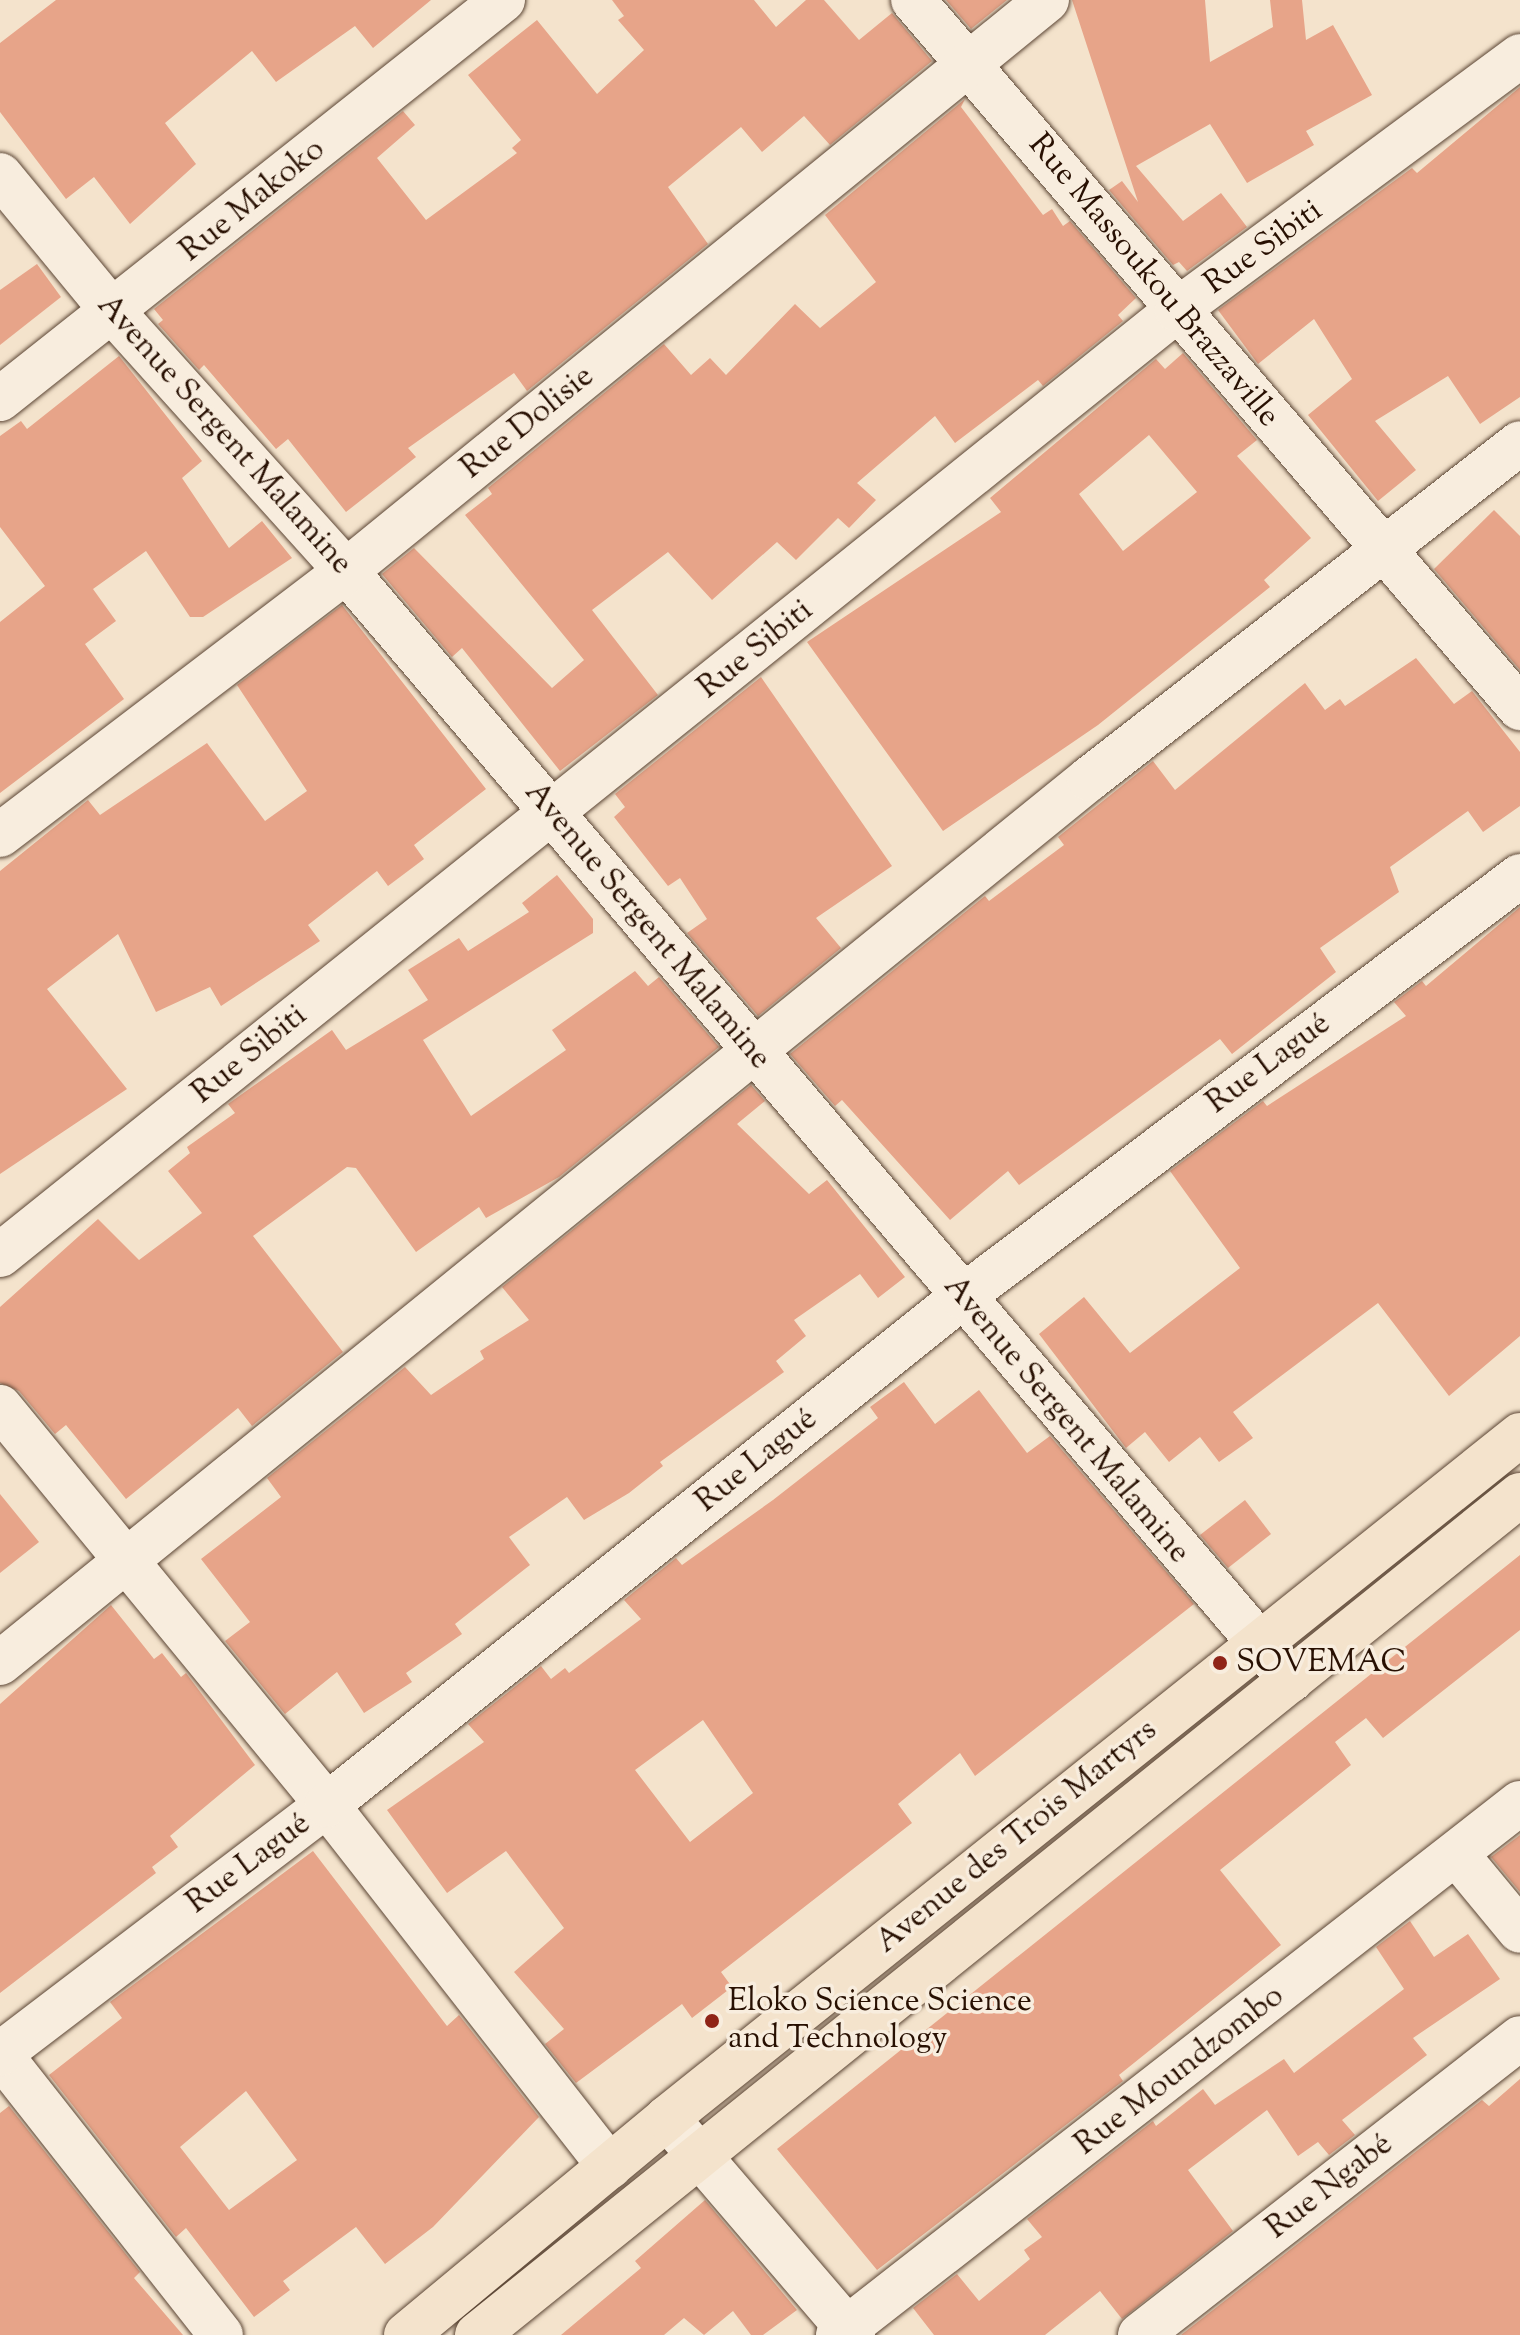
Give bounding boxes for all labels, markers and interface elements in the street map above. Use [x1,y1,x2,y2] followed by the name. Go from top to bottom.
[1019,127,1287,435] street label: Rue Massoukou Brazzaville
[173,131,333,271] street label: Rue Makoko
[1197,192,1331,304] street label: Rue Sibiti
[88,287,360,583] street label: Avenue Sergent Malamine
[454,358,602,488] street label: Rue Dolisie
[691,592,821,708] street label: Rue Sibiti
[516,774,778,1078] street label: Avenue Sergent Malamine
[185,997,315,1113] street label: Rue Sibiti
[1200,1005,1338,1123] street label: Rue Lagué
[935,1268,1197,1572] street label: Avenue Sergent Malamine
[689,1401,825,1521] street label: Rue Lagué
[1236,1644,1406,1682] place label: SOVEMAC
[1211,1654,1229,1672] marker: SOVEMAC
[869,1712,1165,1962] street label: Avenue des Trois Martyrs
[180,1805,318,1923] street label: Rue Lagué
[1068,1978,1292,2164] street label: Rue Moundzombo
[728,1984,1032,2059] place label: Eloko Science Science and Technology
[703,2012,721,2030] marker: Eloko Science Science and Technology
[1259,2126,1401,2248] street label: Rue Ngabé

